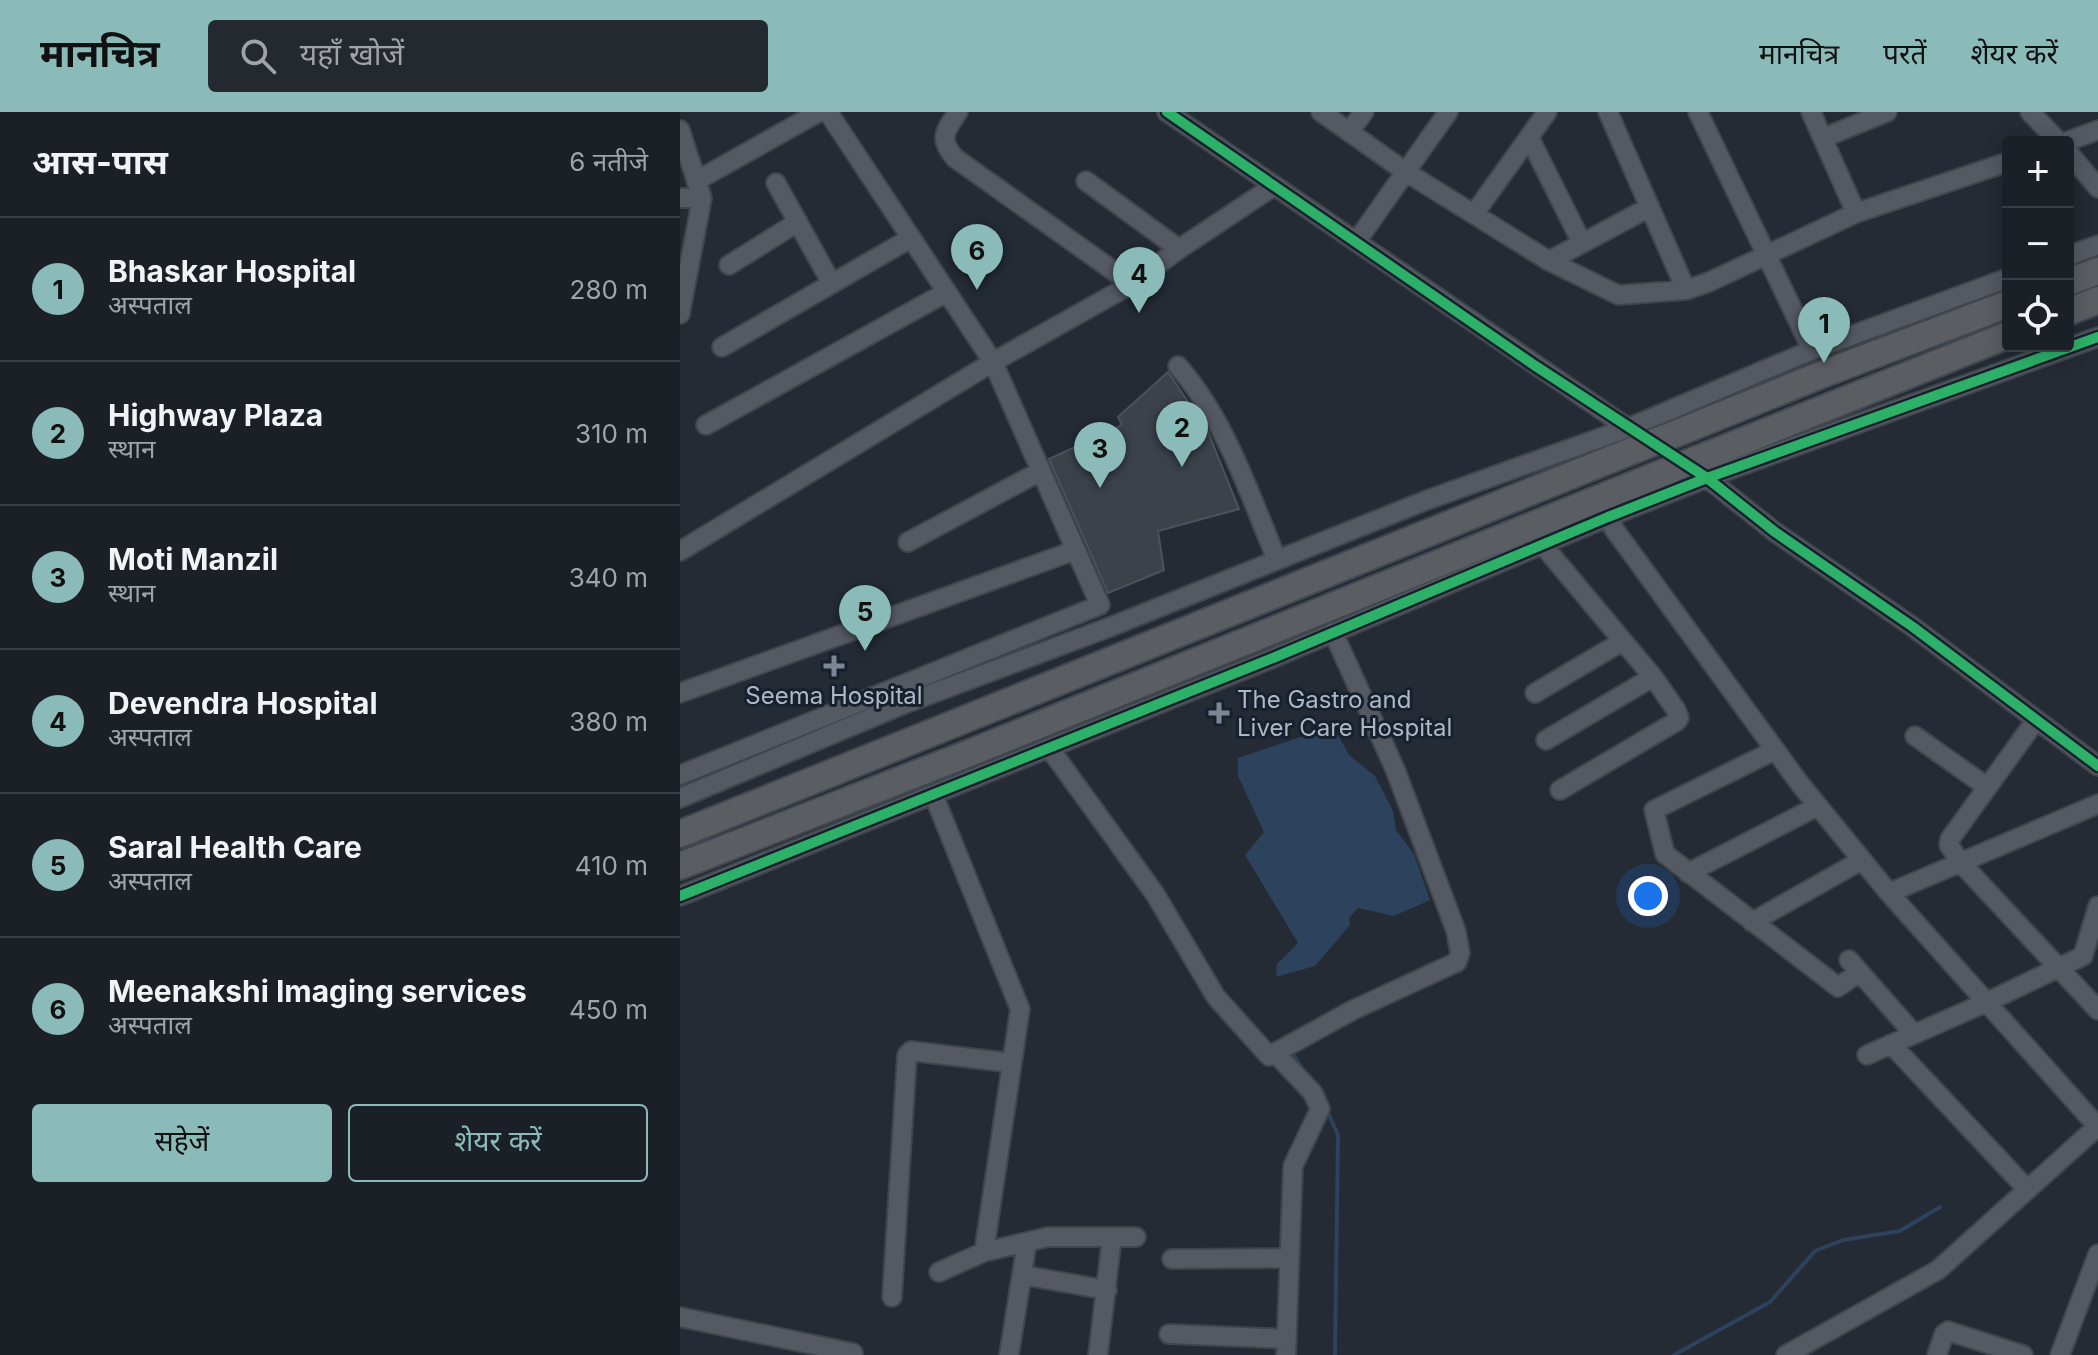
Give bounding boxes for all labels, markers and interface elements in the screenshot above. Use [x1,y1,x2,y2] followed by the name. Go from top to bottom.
[208,20,768,92] search box
[40,30,160,76] text: मानचित्र
[236,34,280,78] icon: search
[300,36,404,72] text: यहाँ खोजें
[1759,37,1839,71] text: मानचित्र
[1883,37,1926,71] text: परतें
[1970,37,2058,71] text: शेयर करें
[2002,136,2074,352] map controls
[2002,136,2074,208] button: +
[32,141,168,182] text: आस-पास
[569,146,648,177] text: 6 नतीजे
[2002,208,2074,280] button: −
[951,224,1003,290] pin: 6
[1113,247,1165,313] pin: 4
[108,253,356,289] text: Bhaskar Hospital
[52,274,64,305] text: 1
[570,274,648,305] text: 280 m
[2002,280,2074,352] button: locate
[108,289,192,320] text: अस्पताल
[1798,297,1850,363] pin: 1
[108,397,323,433] text: Highway Plaza
[1156,401,1208,467] pin: 2
[50,418,66,449] text: 2
[575,418,648,449] text: 310 m
[1074,422,1126,488] pin: 3
[108,433,155,464] text: स्थान
[108,541,278,577] text: Moti Manzil
[50,562,66,593] text: 3
[569,562,648,593] text: 340 m
[108,577,155,608] text: स्थान
[839,585,891,651] pin: 5
[823,655,845,677] marker: Seema Hospital
[745,681,923,710] place label: Seema Hospital
[108,685,378,721] text: Devendra Hospital
[1237,685,1452,742] place label: The Gastro and Liver Care Hospital
[1208,702,1230,724] marker: The Gastro and Liver Care Hospital
[49,706,67,737] text: 4
[569,706,648,737] text: 380 m
[108,721,192,752] text: अस्पताल
[108,829,362,865] text: Saral Health Care
[50,850,66,881] text: 5
[575,850,648,881] text: 410 m
[108,865,192,896] text: अस्पताल
[1628,876,1668,916] your location
[108,973,527,1009] text: Meenakshi Imaging services
[50,994,66,1025] text: 6
[569,994,648,1025] text: 450 m
[108,1009,192,1040] text: अस्पताल
[32,1104,332,1182] button: सहेजें
[348,1104,648,1182] button: शेयर करें

